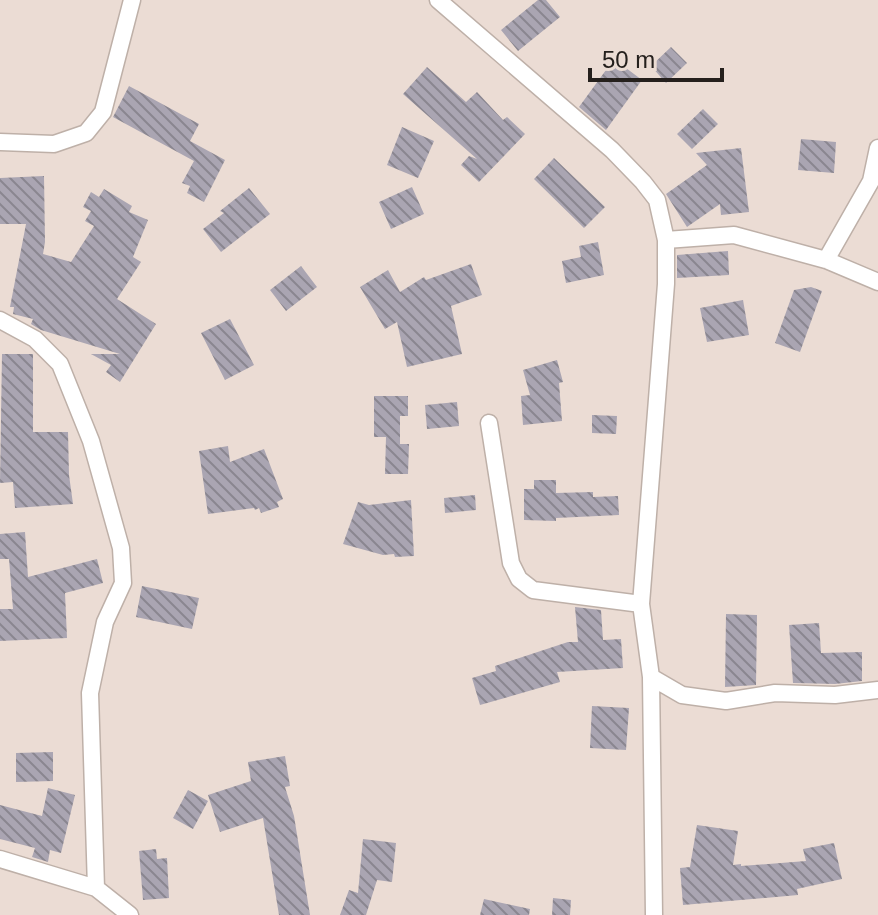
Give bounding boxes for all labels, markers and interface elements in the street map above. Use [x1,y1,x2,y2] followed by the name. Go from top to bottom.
[590,32,722,82] scale bar
[602,46,655,73] text: 50 m

